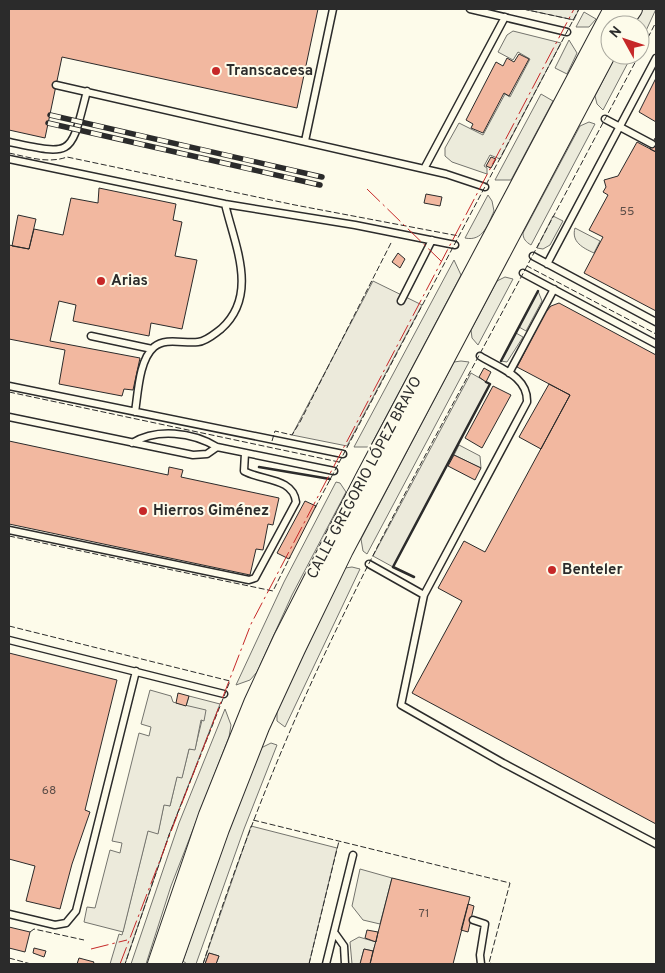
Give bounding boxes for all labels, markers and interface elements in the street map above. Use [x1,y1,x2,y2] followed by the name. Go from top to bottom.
[600,15,650,65] north arrow
[606,23,626,42] text: N
[226,62,313,81] place label: Transcacesa
[210,65,222,77] marker: Transcacesa
[620,204,634,220] house number: 55
[111,272,148,291] place label: Arias
[95,275,107,287] marker: Arias
[302,373,427,583] street label: CALLE GREGORIO LÓPEZ BRAVO
[153,502,269,521] place label: Hierros Giménez
[137,505,149,517] marker: Hierros Giménez
[562,561,623,580] place label: Benteler
[546,564,558,576] marker: Benteler
[42,783,56,799] house number: 68
[419,906,429,922] house number: 71

